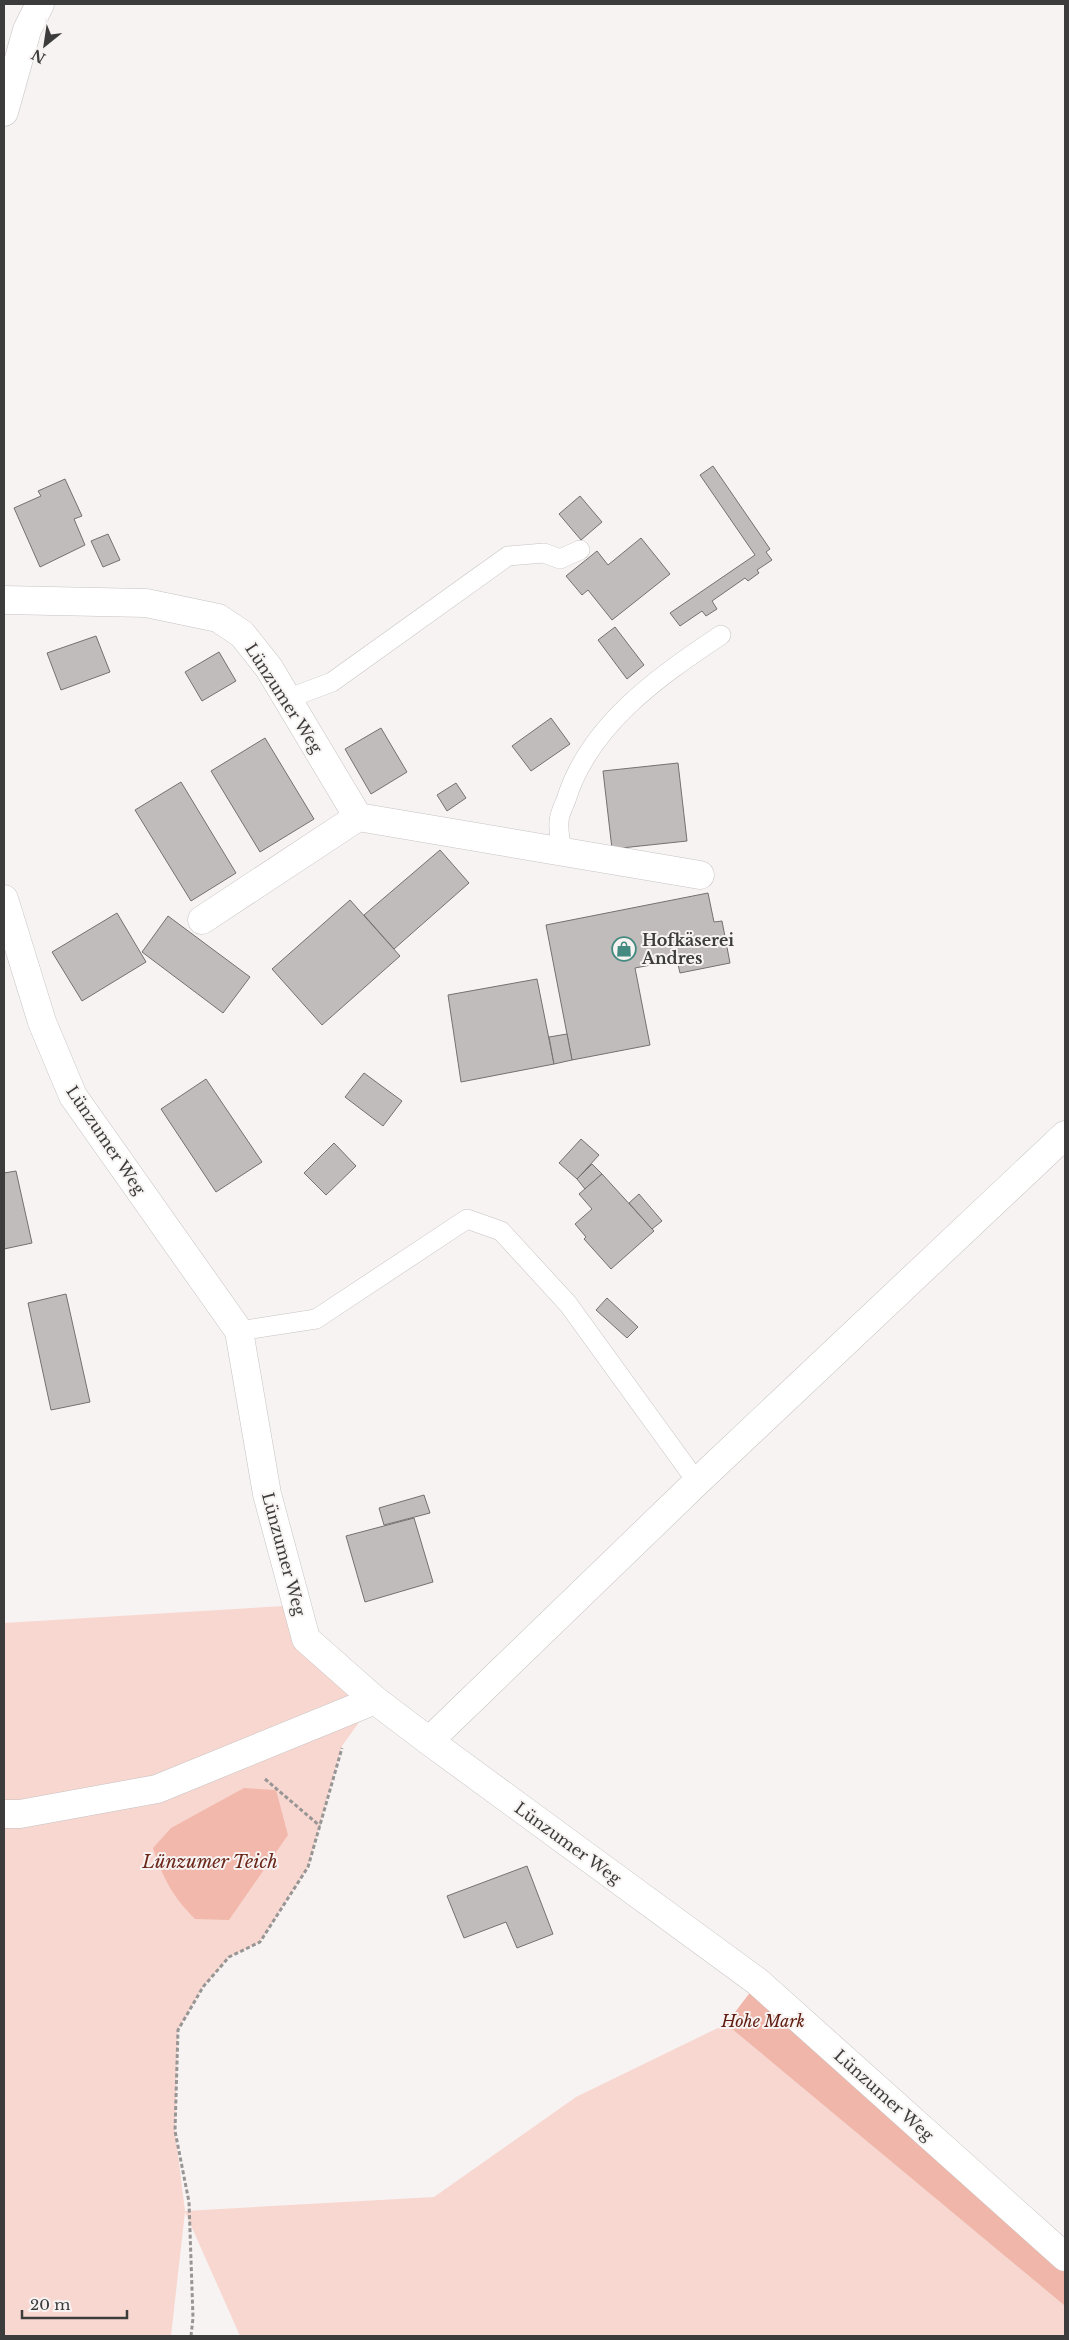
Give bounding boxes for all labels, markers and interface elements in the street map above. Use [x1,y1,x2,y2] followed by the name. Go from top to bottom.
[20,20,70,70] north arrow
[28,45,49,67] text: N
[241,639,327,757] street label: Lünzumer Weg
[641,930,734,968] place label: Hofkäserei Andres
[611,936,637,962] shop icon: Hofkäserei Andres
[62,1082,150,1199] street label: Lünzumer Weg
[258,1490,310,1618] street label: Lünzumer Weg
[511,1798,626,1889] street label: Lünzumer Weg
[141,1851,278,1873] water label: Lünzumer Teich
[720,2011,805,2031] park label: Hohe Mark
[830,2045,938,2145] street label: Lünzumer Weg
[22,2288,128,2320] scale bar
[30,2295,70,2314] text: 20 m

